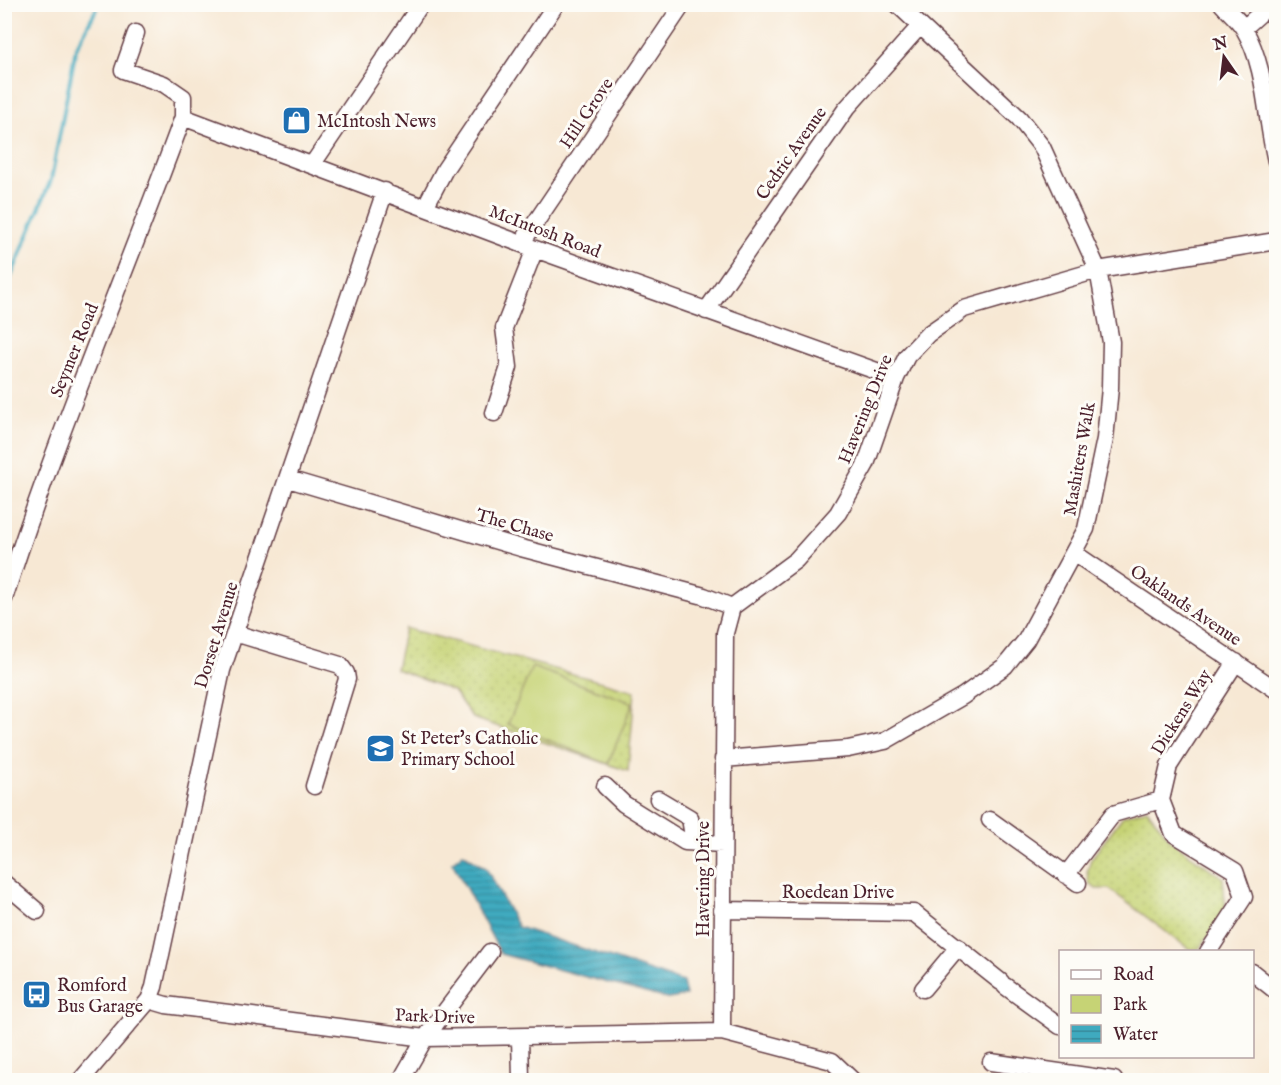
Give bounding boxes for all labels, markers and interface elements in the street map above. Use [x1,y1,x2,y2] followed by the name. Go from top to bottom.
[1194,27,1254,87] north arrow
[1211,33,1230,56] text: N
[555,74,619,154] street label: Hill Grove
[752,103,833,205] street label: Cedric Avenue
[280,105,312,137] shop icon: McIntosh News
[317,111,436,134] place label: McIntosh News
[485,200,604,264] street label: McIntosh Road
[46,300,105,401] street label: Seymer Road
[834,352,899,468] street label: Havering Drive
[1059,400,1102,518] street label: Mashiters Walk
[473,504,556,548] street label: The Chase
[1125,561,1245,652] street label: Oaklands Avenue
[190,579,245,692] street label: Dorset Avenue
[1147,665,1218,760] street label: Dickens Way
[401,728,539,772] place label: St Peter's Catholic Primary School
[364,732,396,764] school or university icon: St Peter's Catholic Primary School
[693,821,716,937] street label: Havering Drive
[782,882,894,905] street label: Roedean Drive
[1059,950,1254,1058] legend
[1113,964,1154,987] text: Road
[57,975,143,1019] place label: Romford Bus Garage
[20,979,52,1011] bus stop icon: Romford Bus Garage
[1113,994,1148,1017] text: Park
[395,1005,475,1030] street label: Park Drive
[1113,1024,1158,1047] text: Water

